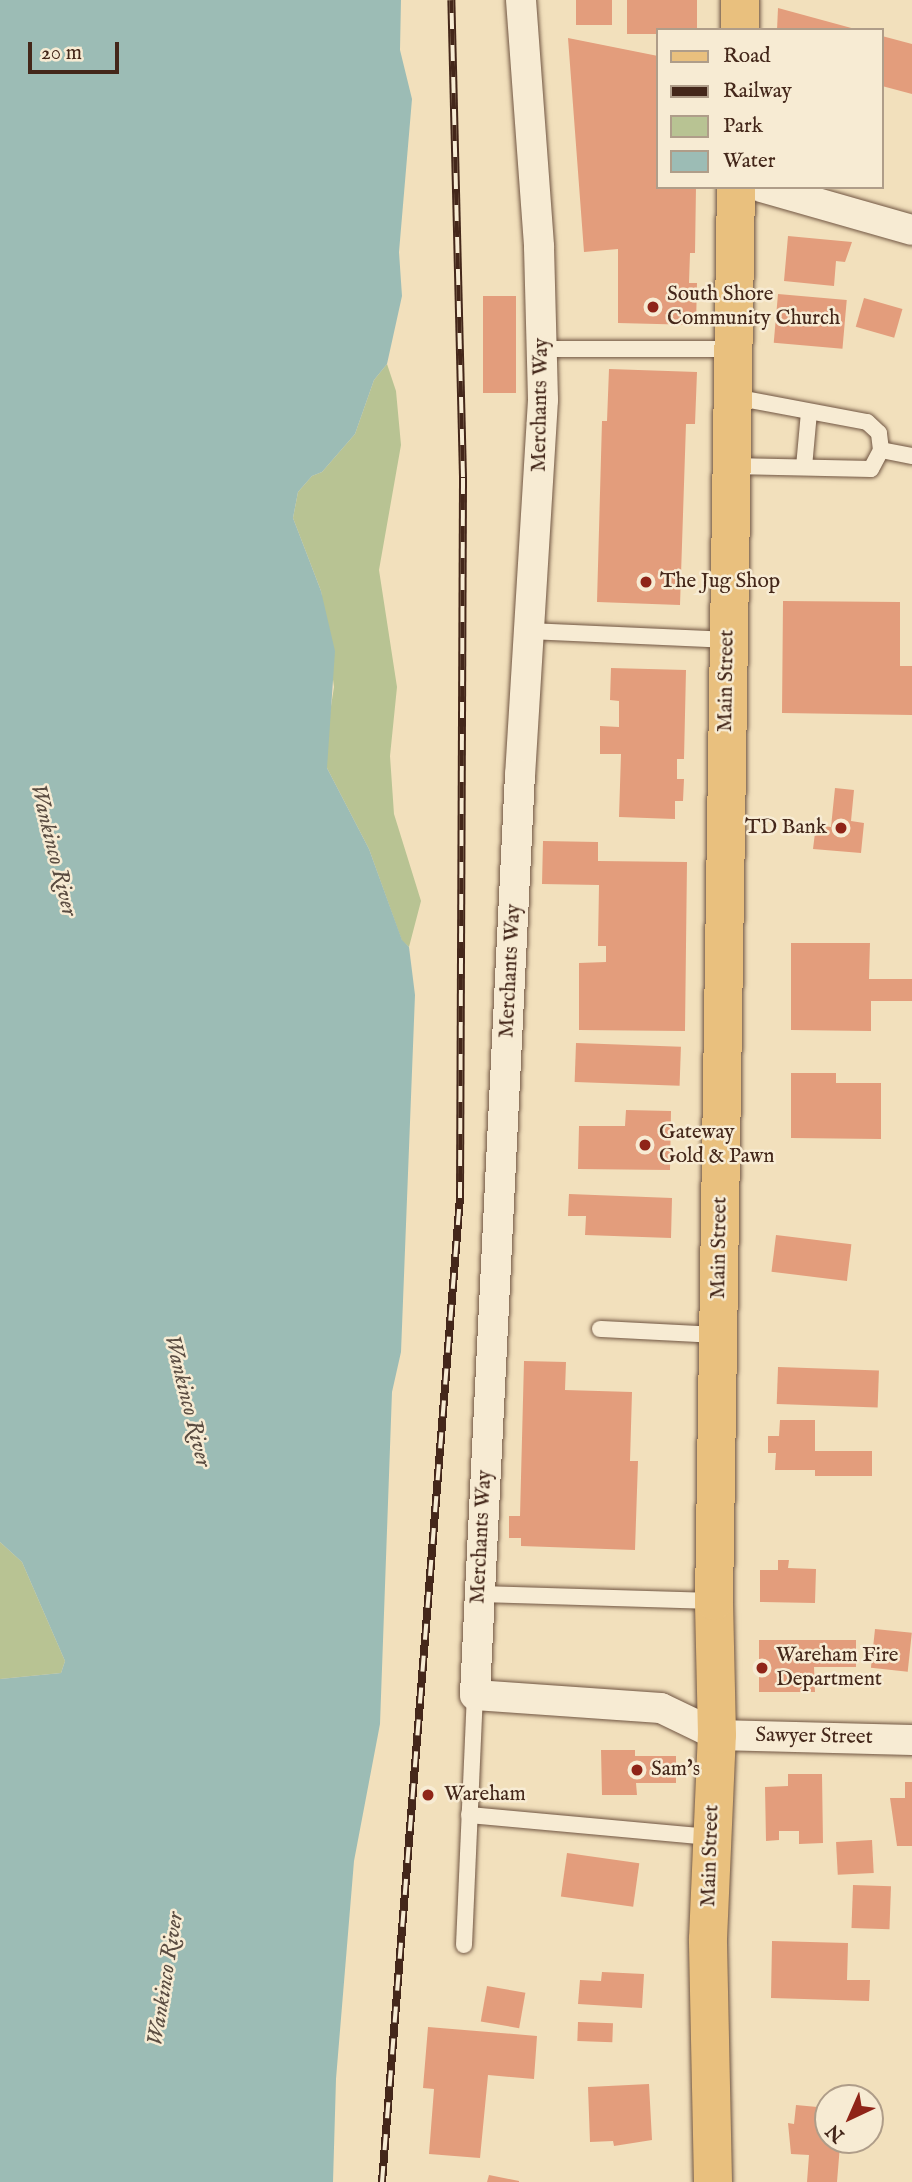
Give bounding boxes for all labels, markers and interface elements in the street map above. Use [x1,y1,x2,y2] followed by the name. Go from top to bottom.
[32,28,122,72] scale bar
[656,28,884,189] legend
[41,40,82,67] text: 20 m
[723,43,770,70] text: Road
[723,78,792,105] text: Railway
[723,113,763,140] text: Park
[723,148,775,175] text: Water
[667,282,840,332] place label: South Shore Community Church
[645,299,661,315] marker: South Shore Community Church
[527,338,555,472] street label: Merchants Way
[660,569,780,595] place label: The Jug Shop
[638,574,654,590] marker: The Jug Shop
[714,630,740,732] street label: Main Street
[23,781,83,919] water label: Wankinco River
[745,815,827,841] place label: TD Bank
[833,820,849,836] marker: TD Bank
[495,903,527,1039] street label: Merchants Way
[659,1120,775,1170] place label: Gateway Gold & Pawn
[637,1137,653,1153] marker: Gateway Gold & Pawn
[707,1197,733,1299] street label: Main Street
[157,1332,217,1470] water label: Wankinco River
[466,1469,498,1605] street label: Merchants Way
[776,1643,898,1693] place label: Wareham Fire Department
[754,1660,770,1676] marker: Wareham Fire Department
[755,1723,873,1751] street label: Sawyer Street
[651,1757,700,1783] place label: Sam's
[629,1762,645,1778] marker: Sam's
[444,1782,526,1808] place label: Wareham
[418,1785,438,1805] marker: Wareham
[697,1804,725,1908] street label: Main Street
[142,1910,190,2048] water label: Wankinco River
[814,2084,884,2154] north arrow
[822,2118,850,2147] text: N

